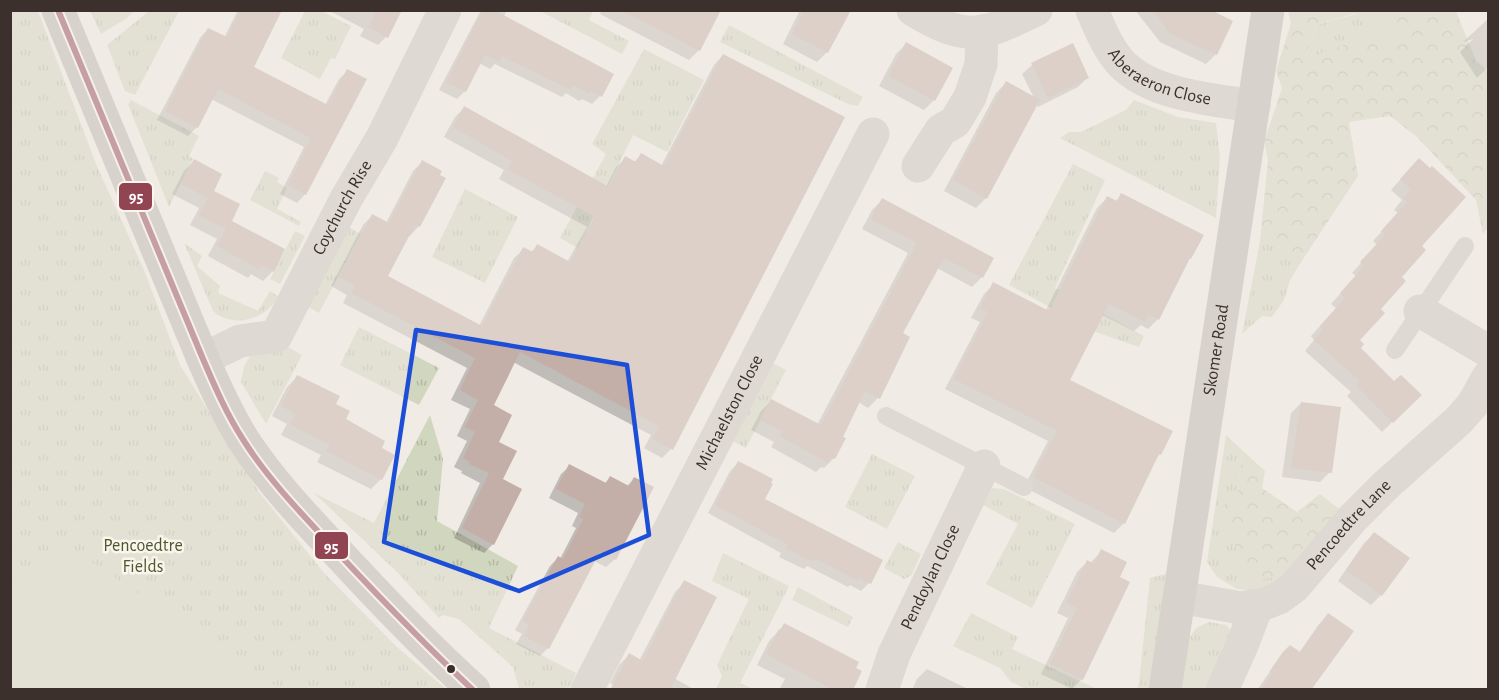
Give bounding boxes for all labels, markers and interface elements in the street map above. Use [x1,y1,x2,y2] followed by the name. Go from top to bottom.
[1104,45,1212,109] street label: Aberaeron Close
[310,157,376,258] street label: Coychurch Rise
[118,182,153,211] line badge: 95
[129,189,143,205] text: 95
[1201,303,1232,397] street label: Skomer Road
[693,352,767,473] street label: Michaelston Close
[1303,476,1395,574] street label: Pencoedtre Lane
[898,522,964,633] street label: Pendoylan Close
[314,531,349,560] line badge: 95
[103,537,183,576] park label: Pencoedtre Fields
[324,539,338,555] text: 95
[445,663,457,675] unlabelled marker

